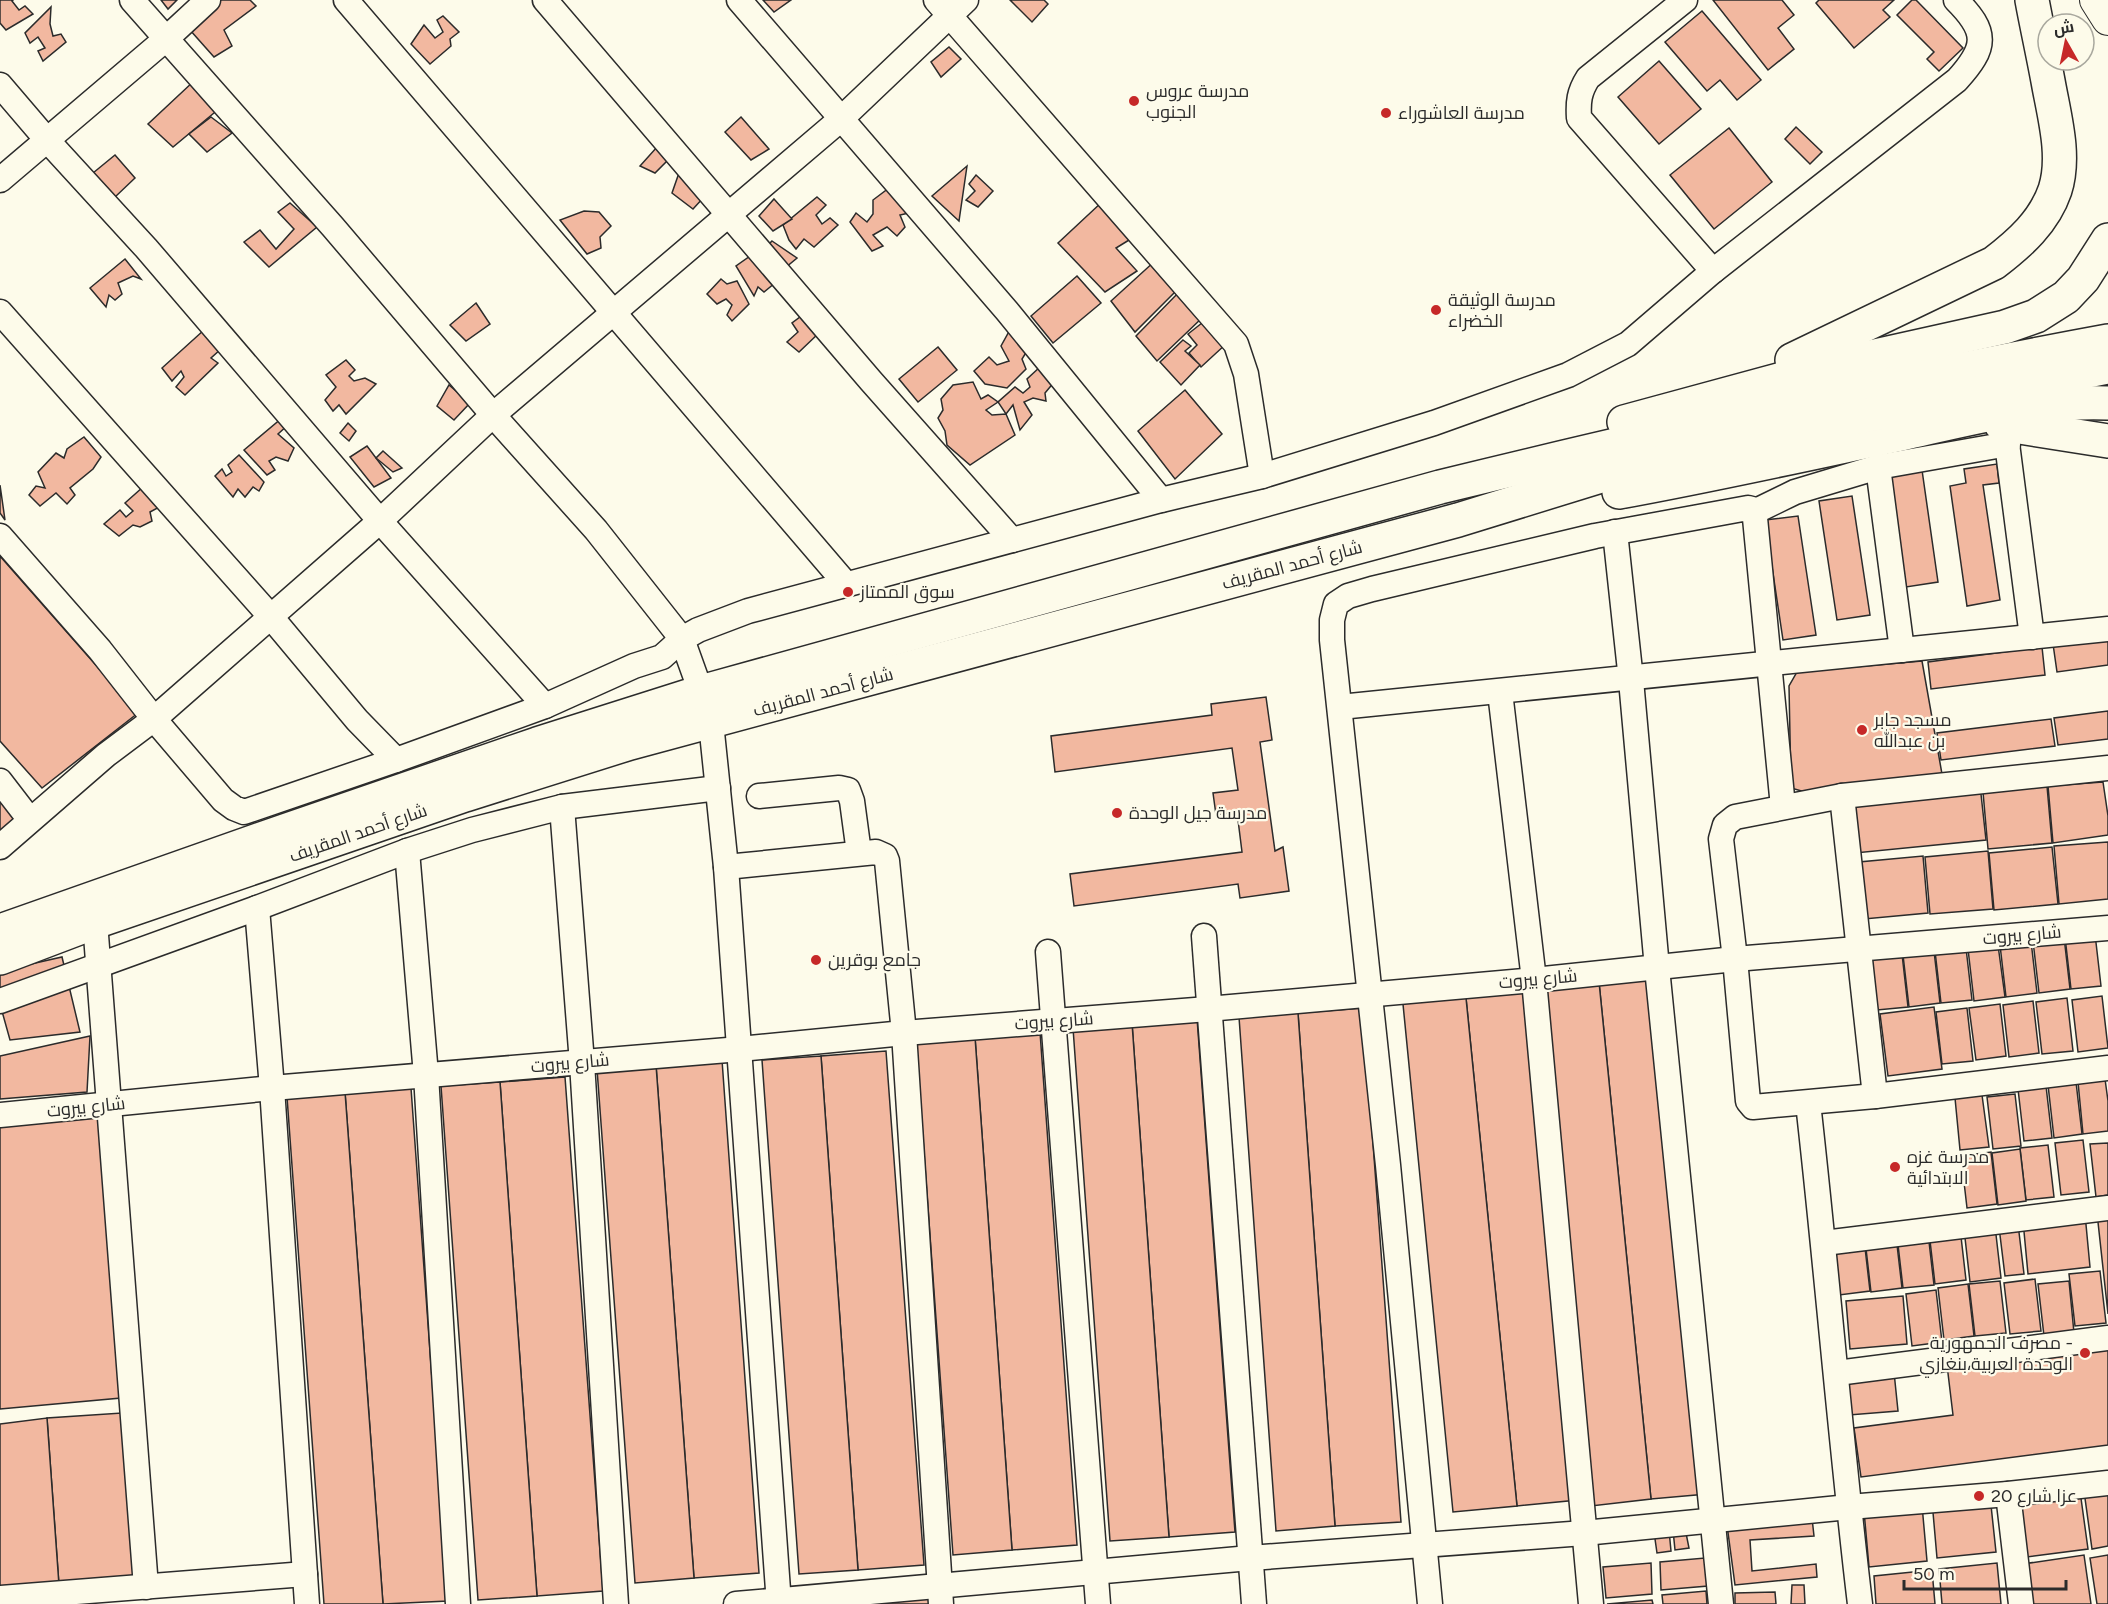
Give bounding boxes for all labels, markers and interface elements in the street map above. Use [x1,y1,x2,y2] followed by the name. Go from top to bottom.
[2036,12,2096,72] north arrow
[2052,17,2075,39] text: ش
[1146,80,1249,123] place label: مدرسة عروس الجنوب
[1127,94,1141,108] marker: مدرسة عروس الجنوب
[1398,102,1525,124] place label: مدرسة العاشوراء
[1379,106,1393,120] marker: مدرسة العاشوراء
[1448,289,1556,332] place label: مدرسة الوثيقة الخضراء
[1429,303,1443,317] marker: مدرسة الوثيقة الخضراء
[1219,536,1365,595] street label: شارع أحمد المقريف
[859,581,955,604] place label: سوق الممتاز
[841,585,855,599] marker: سوق الممتاز
[750,663,896,722] street label: شارع أحمد المقريف
[1873,709,1951,752] place label: مسجد جابر بن عبدالله
[1855,723,1869,737] marker: مسجد جابر بن عبدالله
[286,799,430,868] street label: شارع أحمد المقريف
[1129,802,1267,824] place label: مدرسة جيل الوحدة
[1110,806,1124,820] marker: مدرسة جيل الوحدة
[1982,921,2062,950] street label: شارع بيروت
[828,949,921,972] place label: جامع بوقرين
[809,953,823,967] marker: جامع بوقرين
[1498,965,1578,994] street label: شارع بيروت
[1014,1007,1094,1036] street label: شارع بيروت
[530,1049,610,1078] street label: شارع بيروت
[46,1092,126,1123] street label: شارع بيروت
[1907,1146,1989,1189] place label: مدرسة غزه الابتدائية
[1888,1160,1902,1174] marker: مدرسة غزه الابتدائية
[1919,1332,2073,1378] place label: مصرف الجمهورية - الوحدة العربية،بنغازي
[2078,1346,2092,1360] marker: مصرف الجمهورية - الوحدة العربية،بنغازي
[1991,1485,2077,1508] place label: عزا شارع 20
[1972,1489,1986,1503] marker: عزا شارع 20
[1904,1553,2066,1591] scale bar
[1913,1563,1955,1585] text: 50 m

